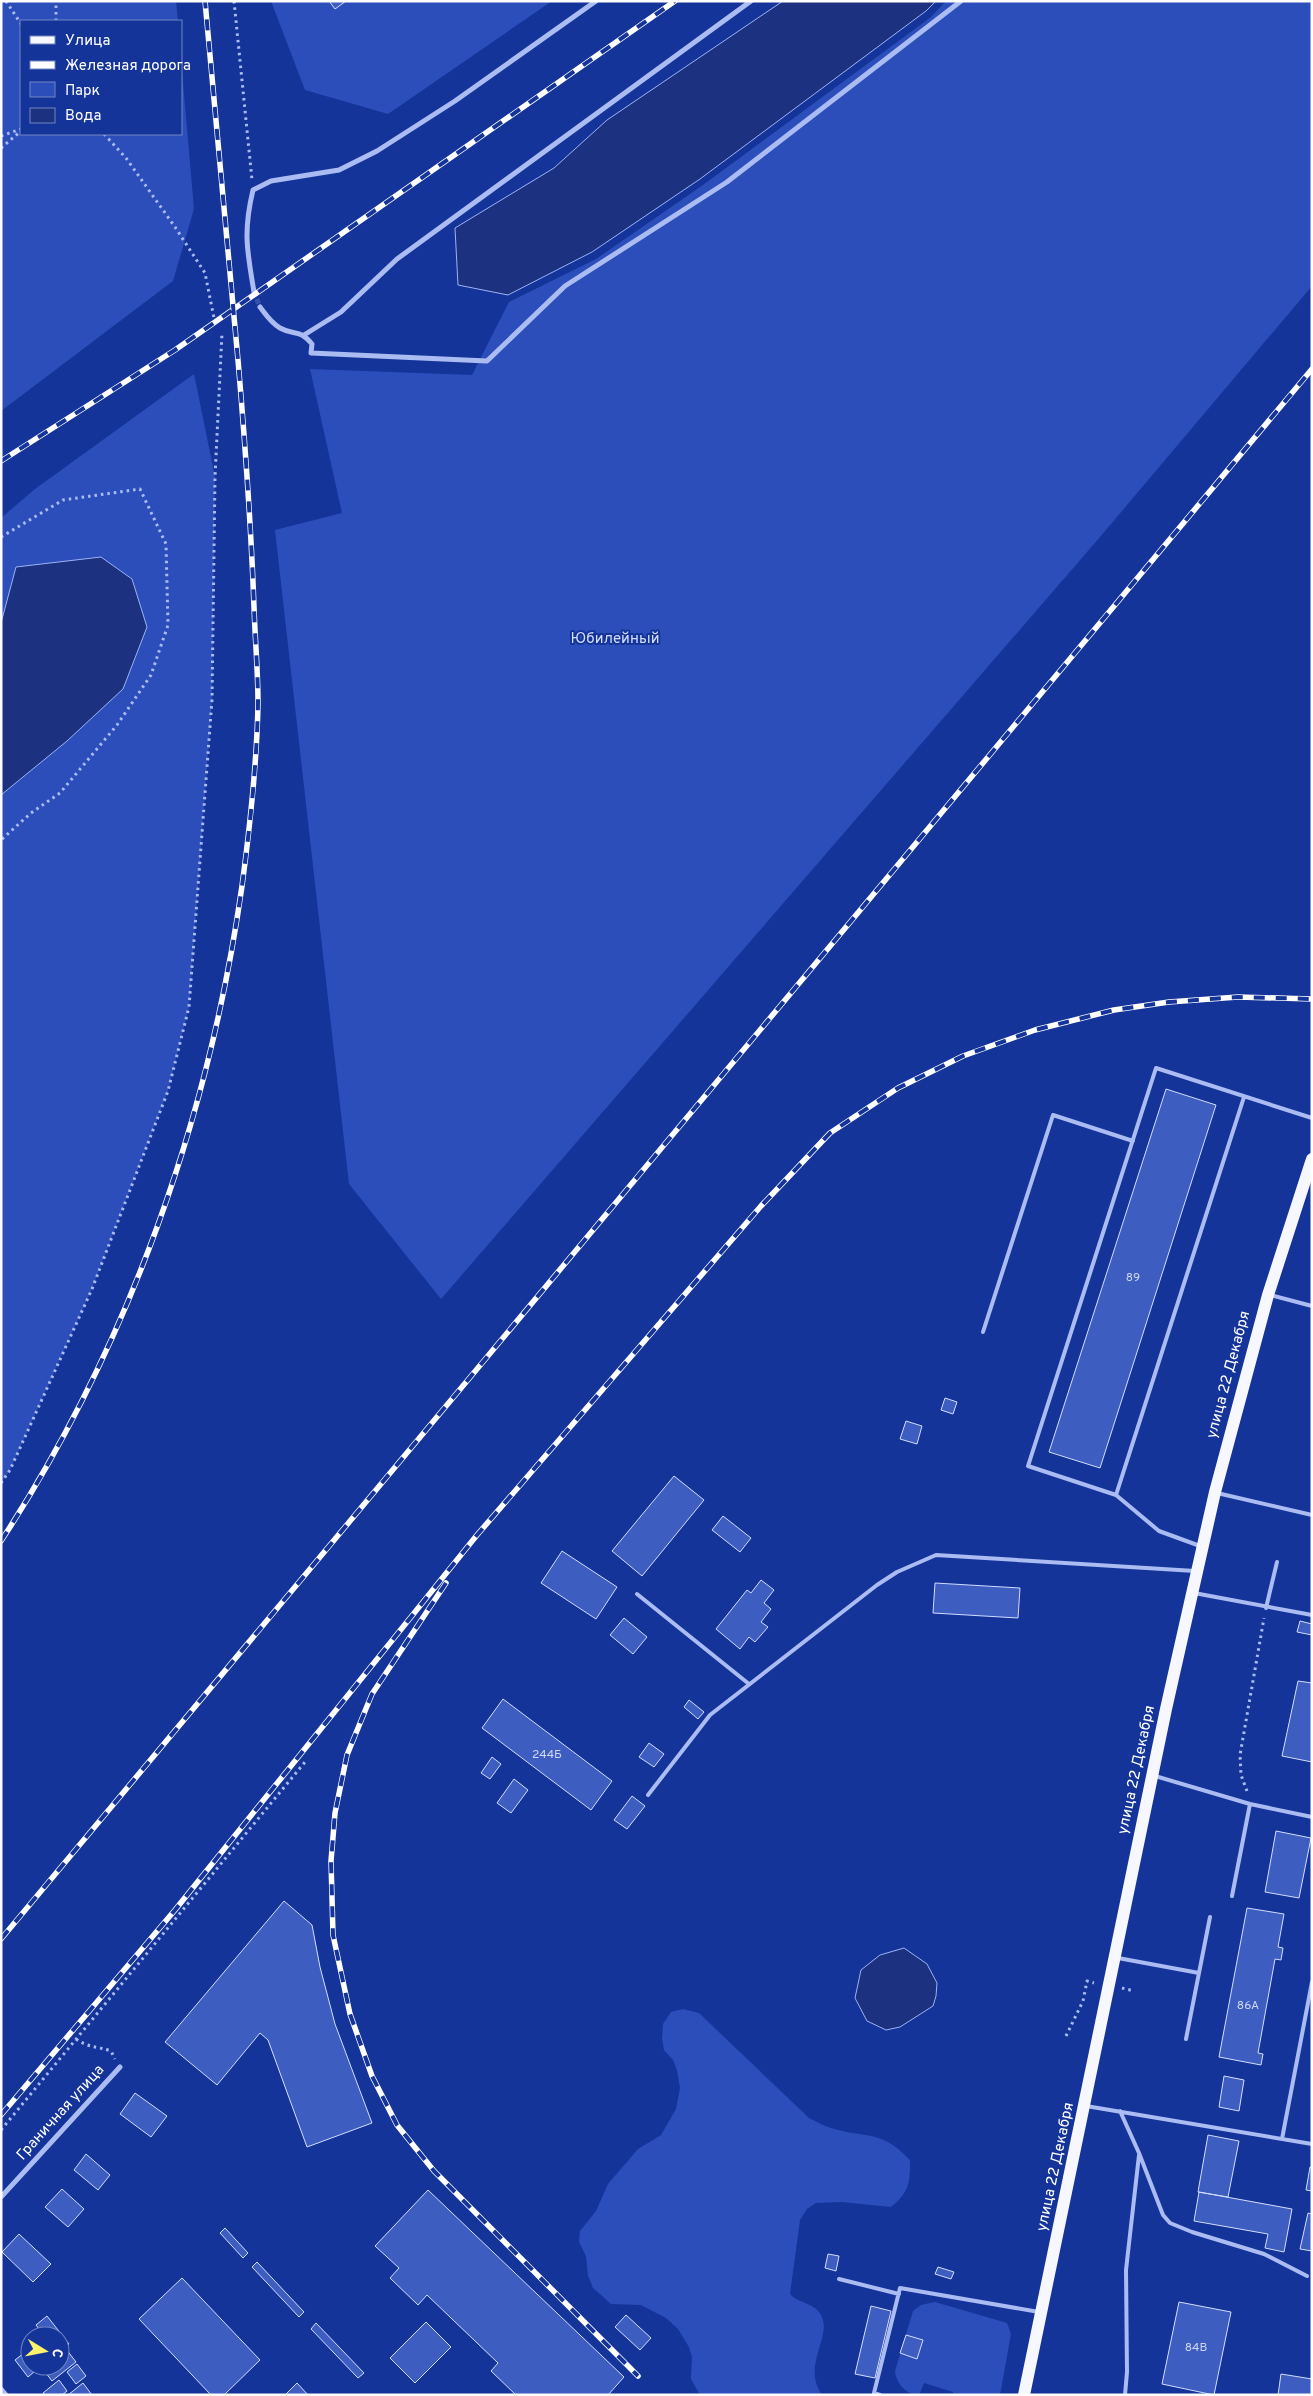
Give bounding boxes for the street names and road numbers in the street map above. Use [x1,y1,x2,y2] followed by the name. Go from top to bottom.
[1203,1309,1255,1441] street label: улица 22 Декабря
[1114,1704,1160,1836] street label: улица 22 Декабря
[13,2061,109,2165] street label: Граничная улица
[1033,2101,1079,2233] street label: улица 22 Декабря

